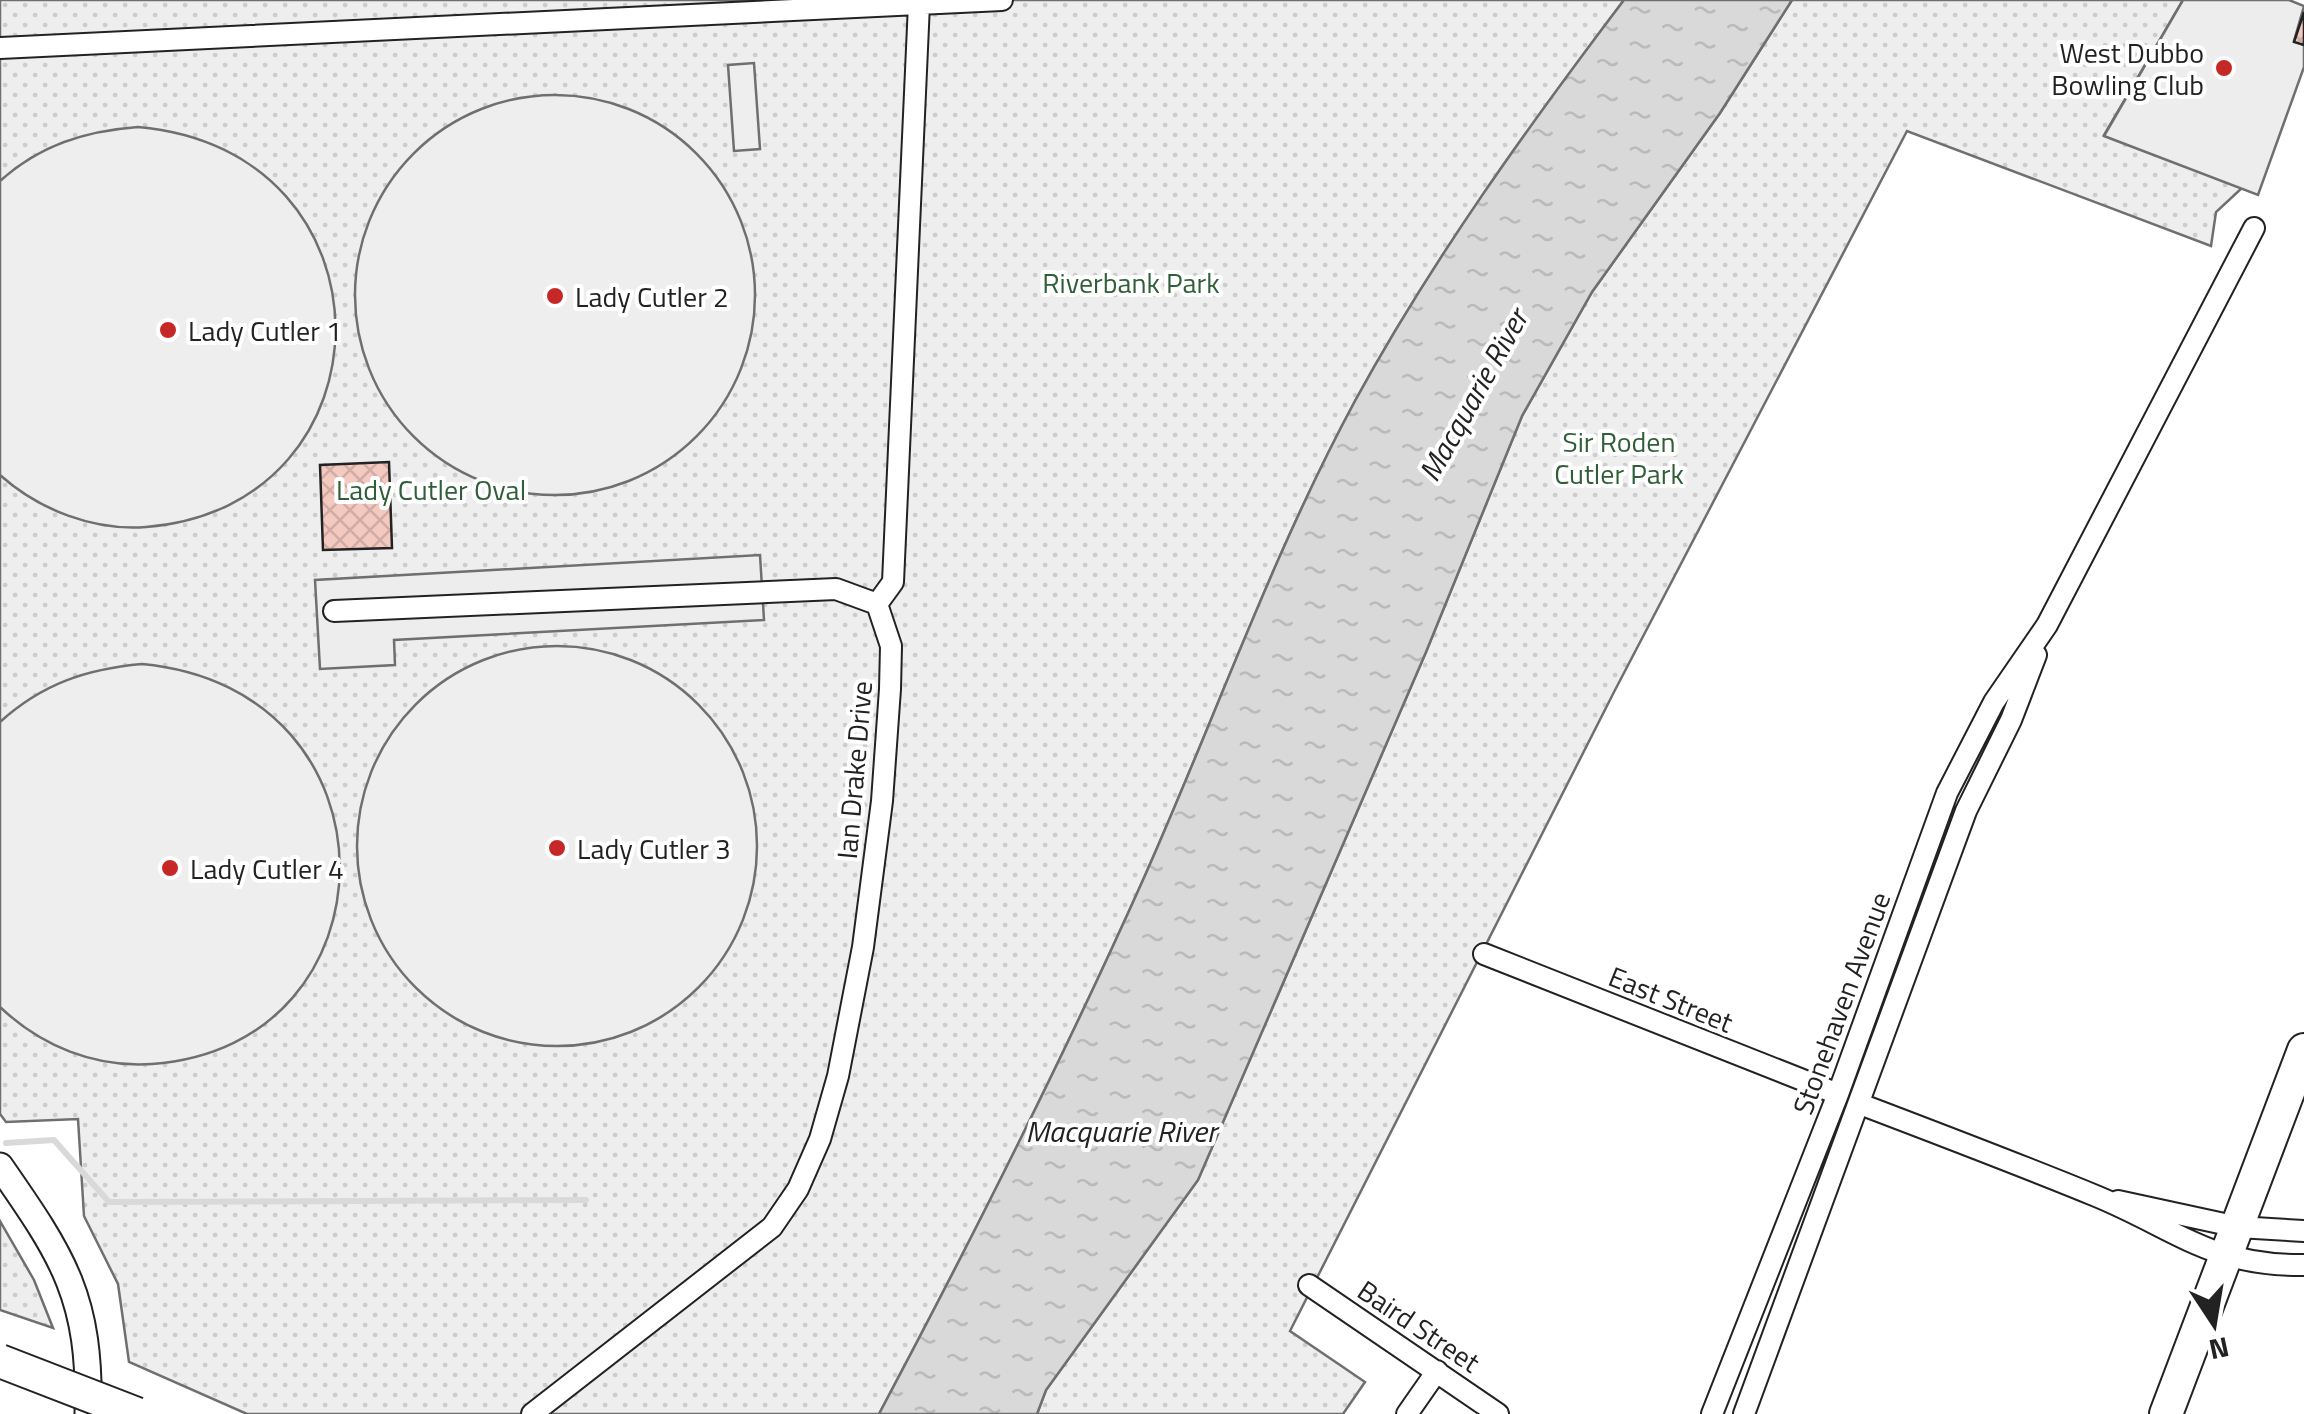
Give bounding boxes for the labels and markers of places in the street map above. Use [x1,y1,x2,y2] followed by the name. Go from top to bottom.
[2051,31,2204,106] place label: West Dubbo Bowling Club
[2213,57,2235,79] marker: West Dubbo Bowling Club
[575,275,729,318] place label: Lady Cutler 2
[544,285,566,307] marker: Lady Cutler 2
[188,309,342,352] place label: Lady Cutler 1
[157,319,179,341] marker: Lady Cutler 1
[577,827,731,870] place label: Lady Cutler 3
[546,837,568,859] marker: Lady Cutler 3
[190,847,344,890] place label: Lady Cutler 4
[159,857,181,879] marker: Lady Cutler 4

